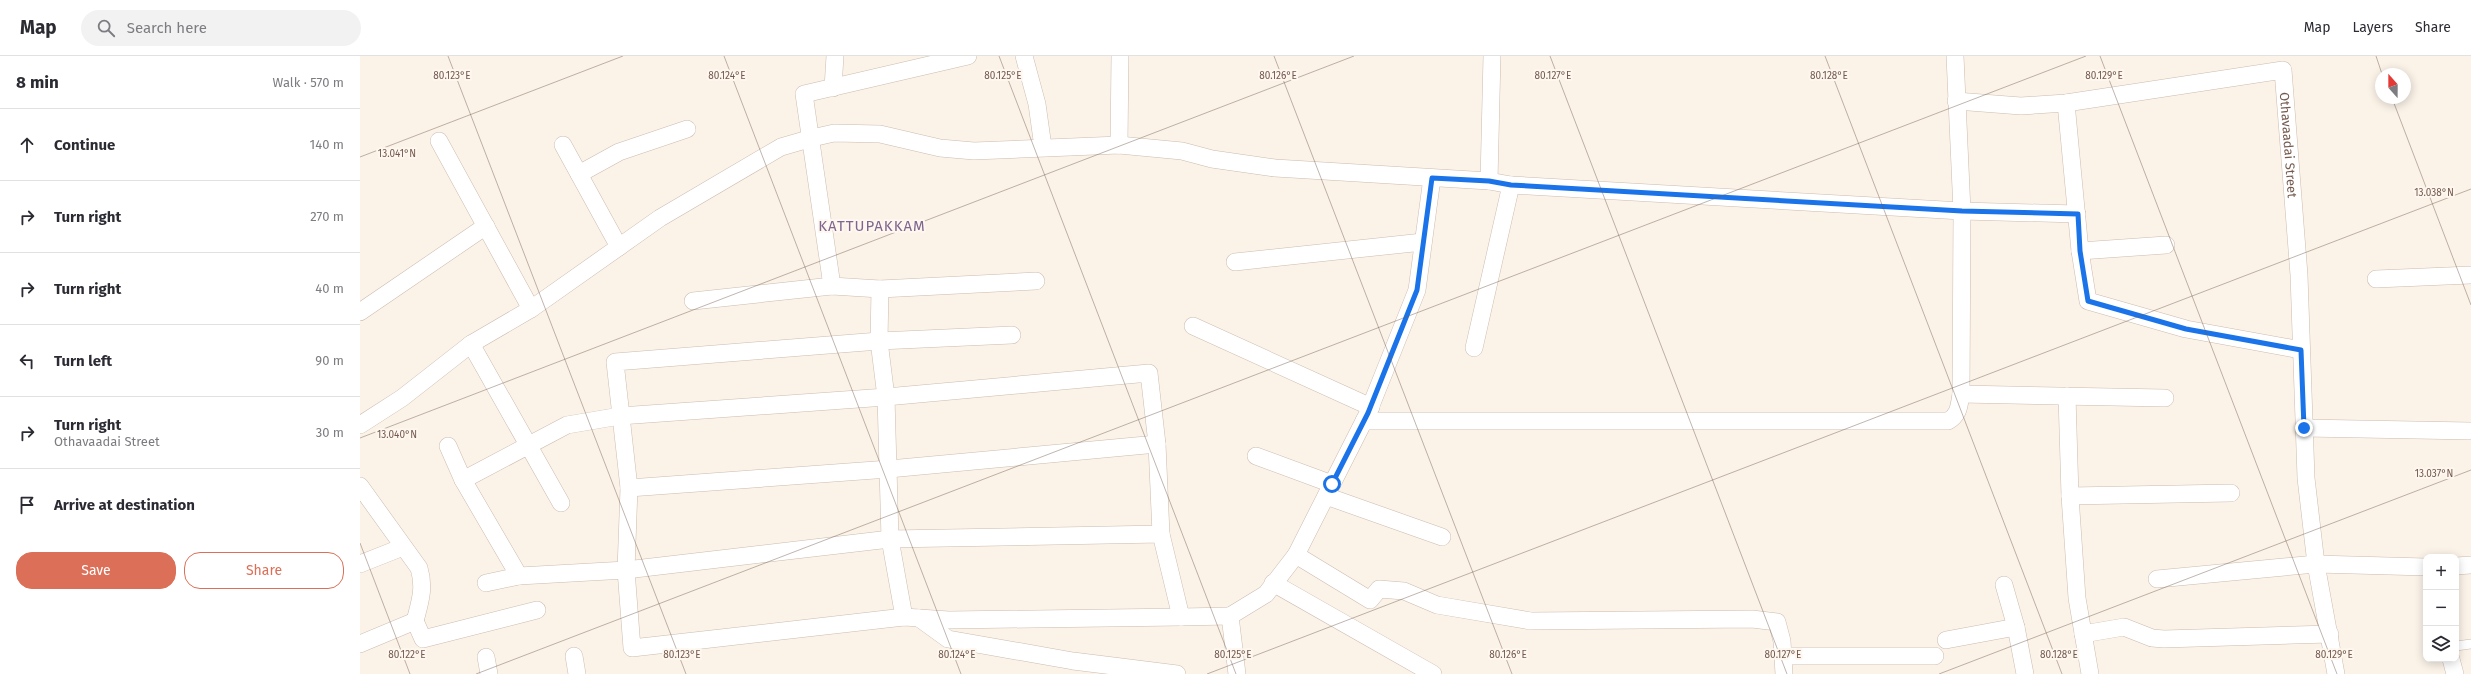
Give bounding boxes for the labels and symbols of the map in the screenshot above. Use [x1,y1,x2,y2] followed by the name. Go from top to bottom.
[2375,68,2411,104] north arrow
[433,70,471,82] text: 80.123°E
[708,70,746,82] text: 80.124°E
[984,70,1022,82] text: 80.125°E
[1259,70,1297,82] text: 80.126°E
[1535,70,1571,82] text: 80.127°E
[1810,70,1848,82] text: 80.128°E
[2085,70,2123,82] text: 80.129°E
[2277,92,2300,199] street label: Othavaadai Street
[378,148,416,160] text: 13.041°N
[2414,187,2454,199] text: 13.038°N
[818,217,926,235] district label: KATTUPAKKAM
[2295,419,2313,437] route end
[377,429,417,441] text: 13.040°N
[2415,468,2453,480] text: 13.037°N
[1323,475,1341,493] route start
[388,649,426,661] text: 80.122°E
[663,649,701,661] text: 80.123°E
[938,649,976,661] text: 80.124°E
[1214,649,1252,661] text: 80.125°E
[1489,649,1527,661] text: 80.126°E
[1765,649,1801,661] text: 80.127°E
[2040,649,2078,661] text: 80.128°E
[2315,649,2353,661] text: 80.129°E

